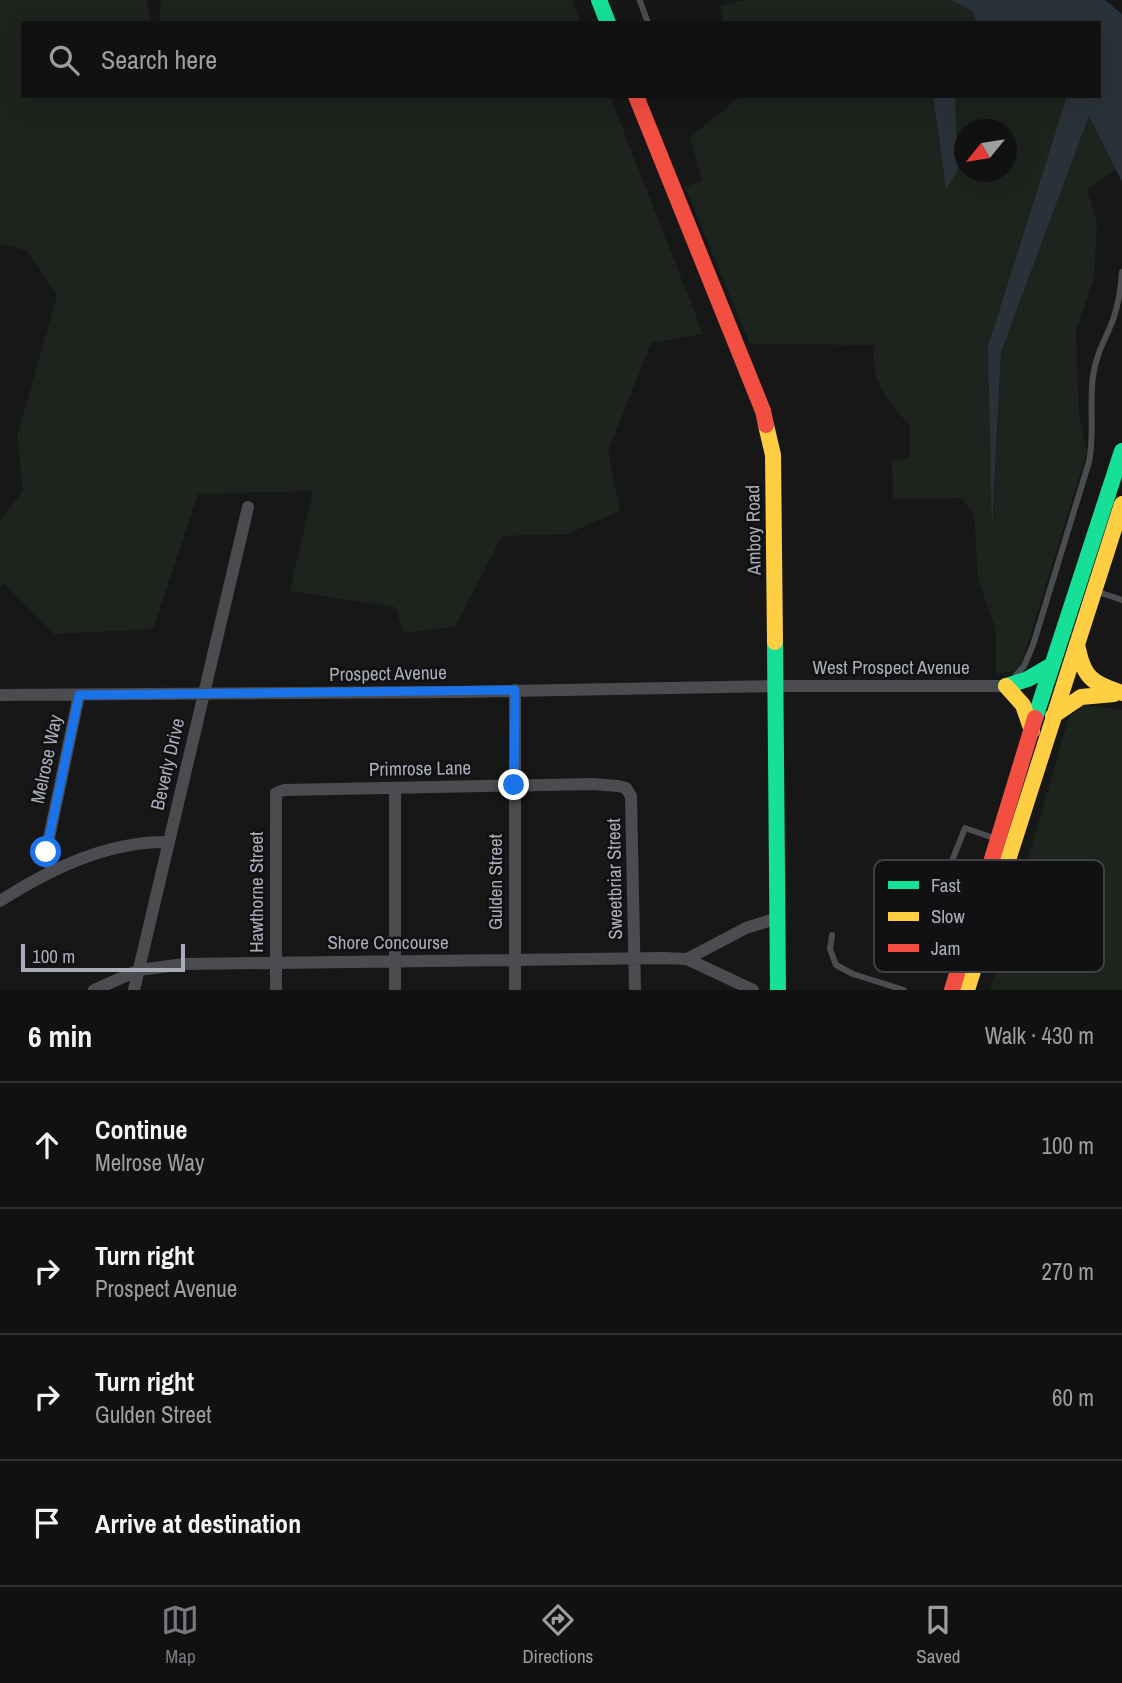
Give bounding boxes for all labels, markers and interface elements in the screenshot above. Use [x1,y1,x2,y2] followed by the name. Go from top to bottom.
[21,21,1101,98] search box
[45,41,83,79] icon: search
[101,42,217,77] text: Search here
[954,119,1017,182] north arrow
[739,485,767,576] street label: Amboy Road
[812,654,970,680] street label: West Prospect Avenue
[329,659,447,687] street label: Prospect Avenue
[24,712,68,806] street label: Melrose Way
[144,716,190,812] street label: Beverly Drive
[369,754,471,782] street label: Primrose Lane
[498,769,529,800] route end
[600,818,628,940] street label: Sweetbriar Street
[243,831,269,953] street label: Hawthorne Street
[482,833,508,930] street label: Gulden Street
[30,836,61,867] route start
[874,860,1104,972] legend
[931,872,961,898] text: Fast
[931,903,966,929] text: Slow
[327,929,449,955] street label: Shore Concourse
[931,935,960,961] text: Jam
[21,941,186,973] scale bar
[32,943,75,969] text: 100 m
[28,1016,92,1056] text: 6 min
[985,1020,1094,1051] text: Walk · 430 m
[95,1112,187,1147] text: Continue
[28,1126,66,1164] icon: ahead
[1042,1130,1094,1161] text: 100 m
[95,1147,204,1178] text: Melrose Way
[95,1238,194,1273] text: Turn right
[28,1252,66,1290] icon: right
[1042,1256,1094,1287] text: 270 m
[95,1273,237,1304] text: Prospect Avenue
[95,1364,194,1399] text: Turn right
[28,1378,66,1416] icon: right
[1052,1382,1094,1413] text: 60 m
[95,1399,211,1430] text: Gulden Street
[28,1504,66,1542] icon: arrive
[95,1506,301,1541] text: Arrive at destination
[161,1601,199,1669] tab: Map
[522,1601,593,1669] tab: Directions
[916,1601,961,1669] tab: Saved

